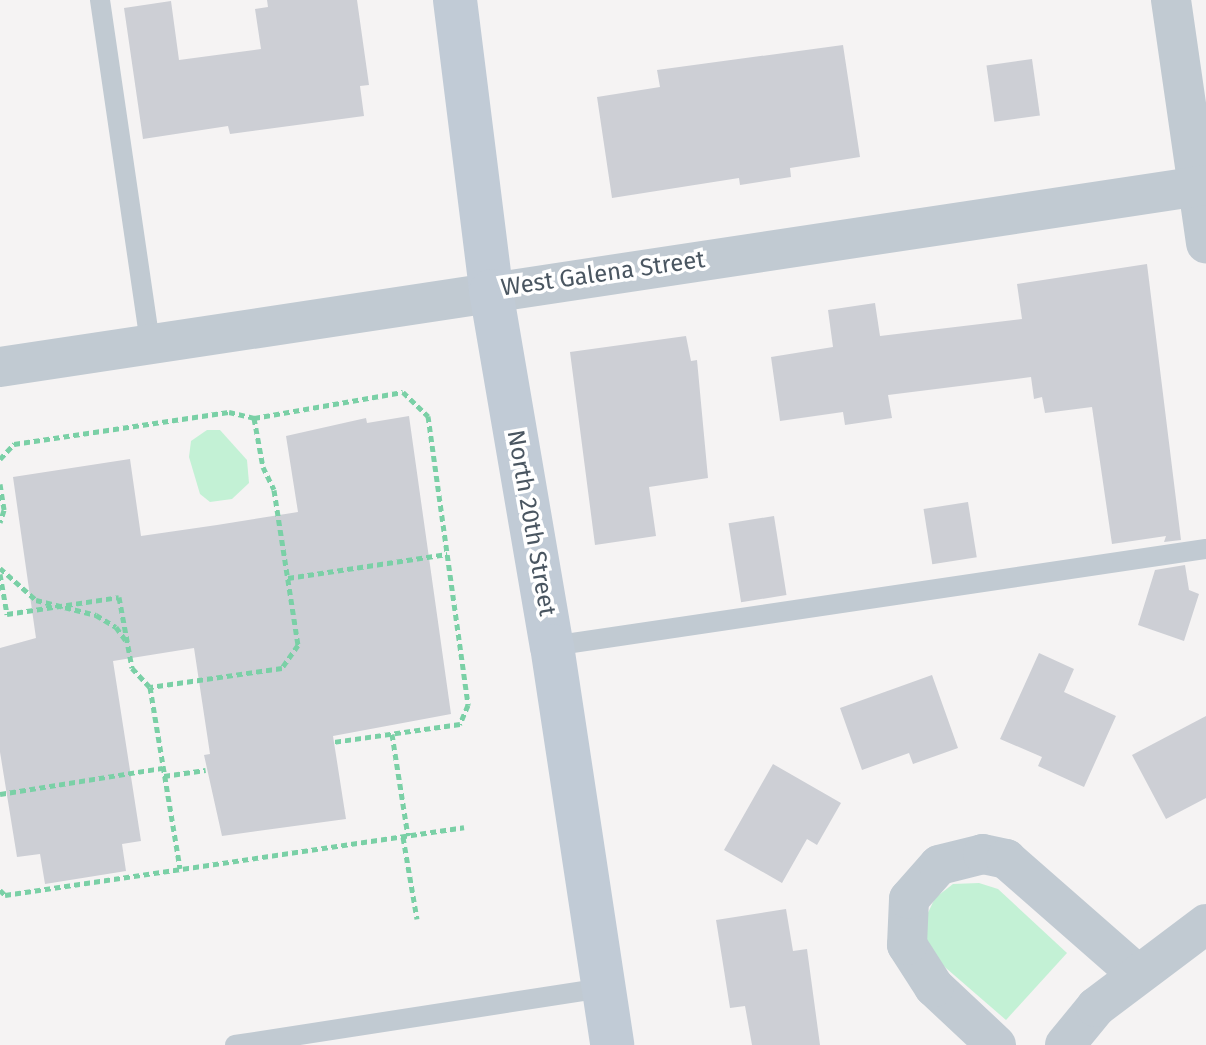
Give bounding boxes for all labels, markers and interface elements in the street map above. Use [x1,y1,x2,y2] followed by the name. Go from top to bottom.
[499,245,707,303] street label: West Galena Street
[500,428,562,618] street label: North 20th Street

